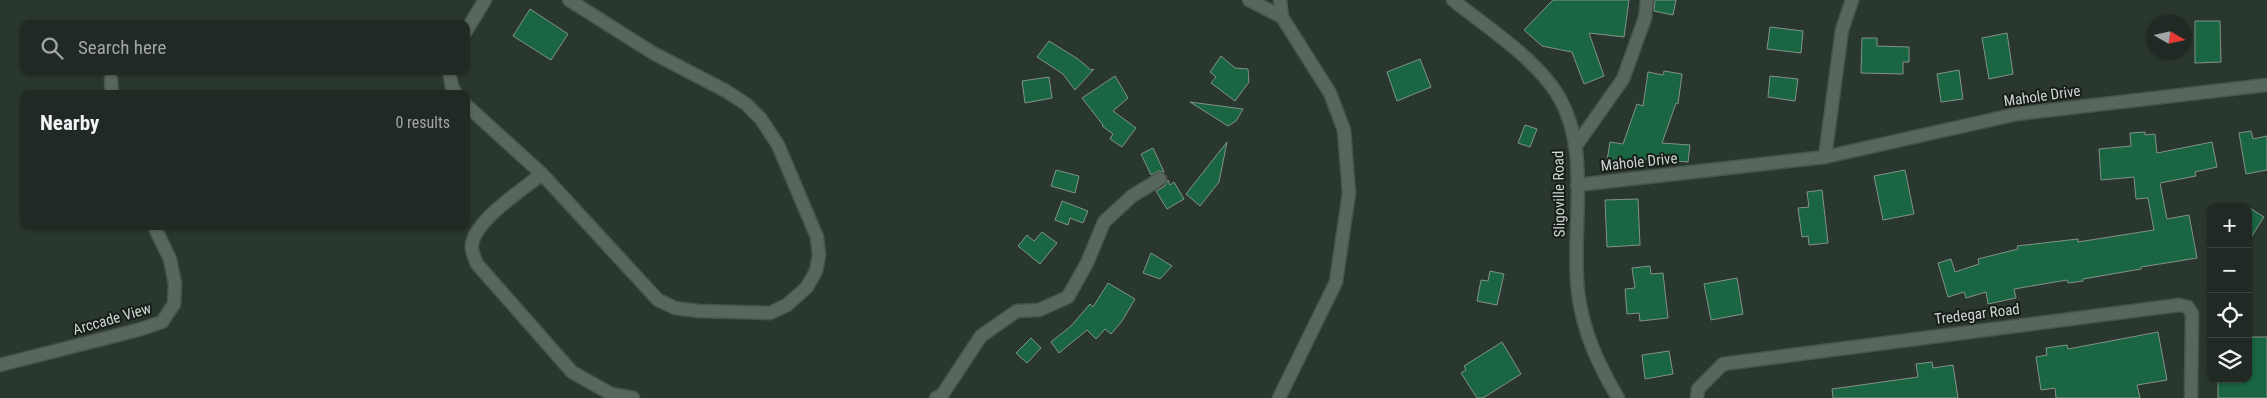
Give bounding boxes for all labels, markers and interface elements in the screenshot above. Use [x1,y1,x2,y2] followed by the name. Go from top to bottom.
[2147,15,2192,60] north arrow
[20,20,470,75] search box
[38,34,66,62] icon: search
[78,36,166,59] text: Search here
[2003,82,2081,110] street label: Mahole Drive
[40,111,99,135] text: Nearby
[395,113,450,132] text: 0 results
[1600,149,1678,175] street label: Mahole Drive
[1549,150,1569,238] street label: Sligoville Road
[2207,203,2252,383] map controls
[2207,203,2252,248] button: +
[2207,248,2252,293] button: −
[2207,293,2252,338] button: locate
[71,299,153,339] street label: Arccade View
[1933,300,2021,328] street label: Tredegar Road
[2207,338,2252,383] button: layers

